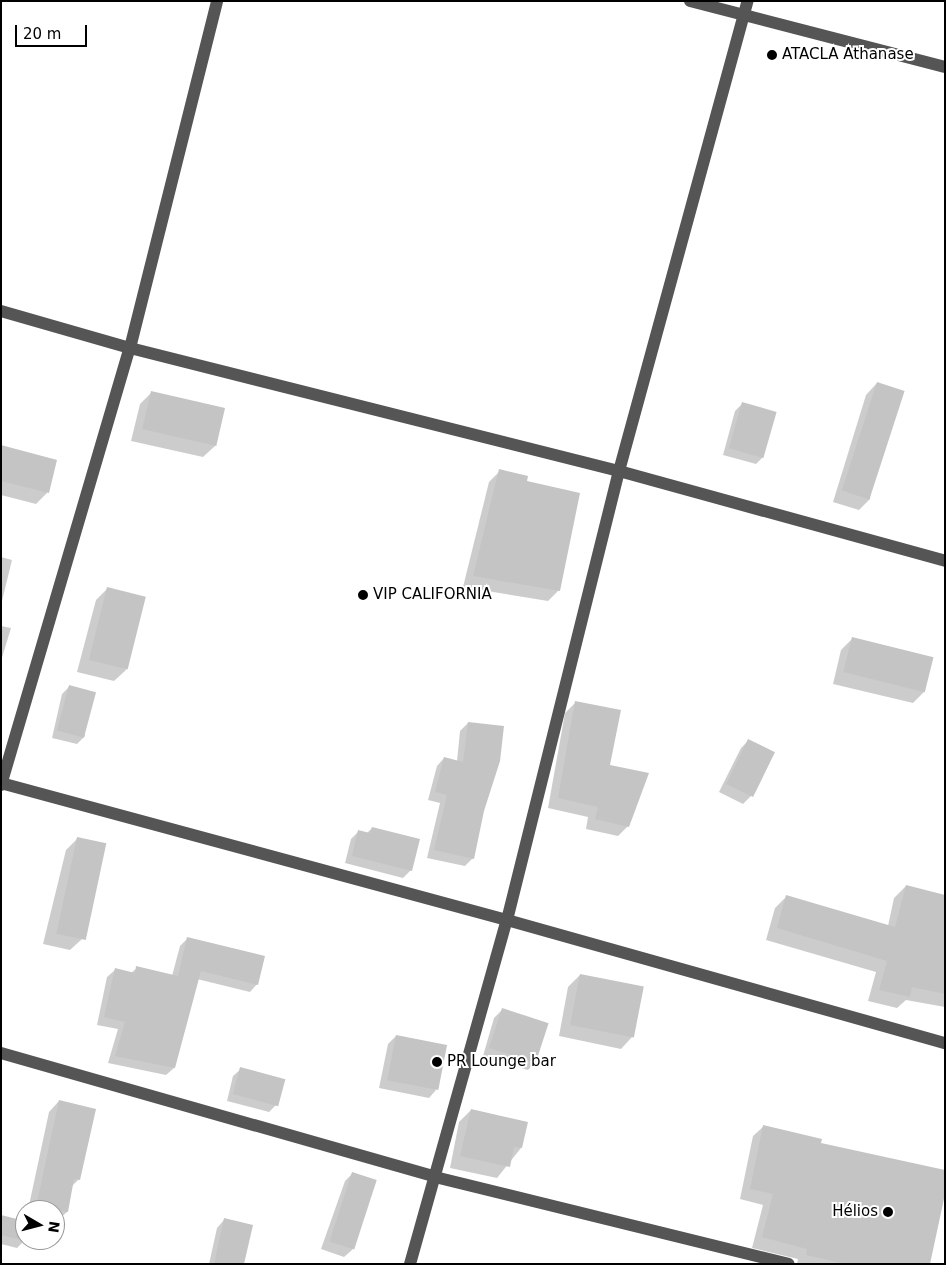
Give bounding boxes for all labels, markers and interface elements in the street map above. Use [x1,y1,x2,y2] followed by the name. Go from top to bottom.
[18,15,90,47] scale bar
[23,25,61,43] text: 20 m
[782,46,914,64] place label: ATACLA Athanase
[766,49,778,61] marker: ATACLA Athanase
[373,586,492,604] place label: VIP CALIFORNIA
[357,589,369,601] marker: VIP CALIFORNIA
[447,1053,556,1071] place label: PR Lounge bar
[431,1056,443,1068] marker: PR Lounge bar
[15,1200,65,1250] north arrow
[832,1203,878,1221] place label: Hélios
[882,1206,894,1218] marker: Hélios
[45,1220,63,1234] text: N

